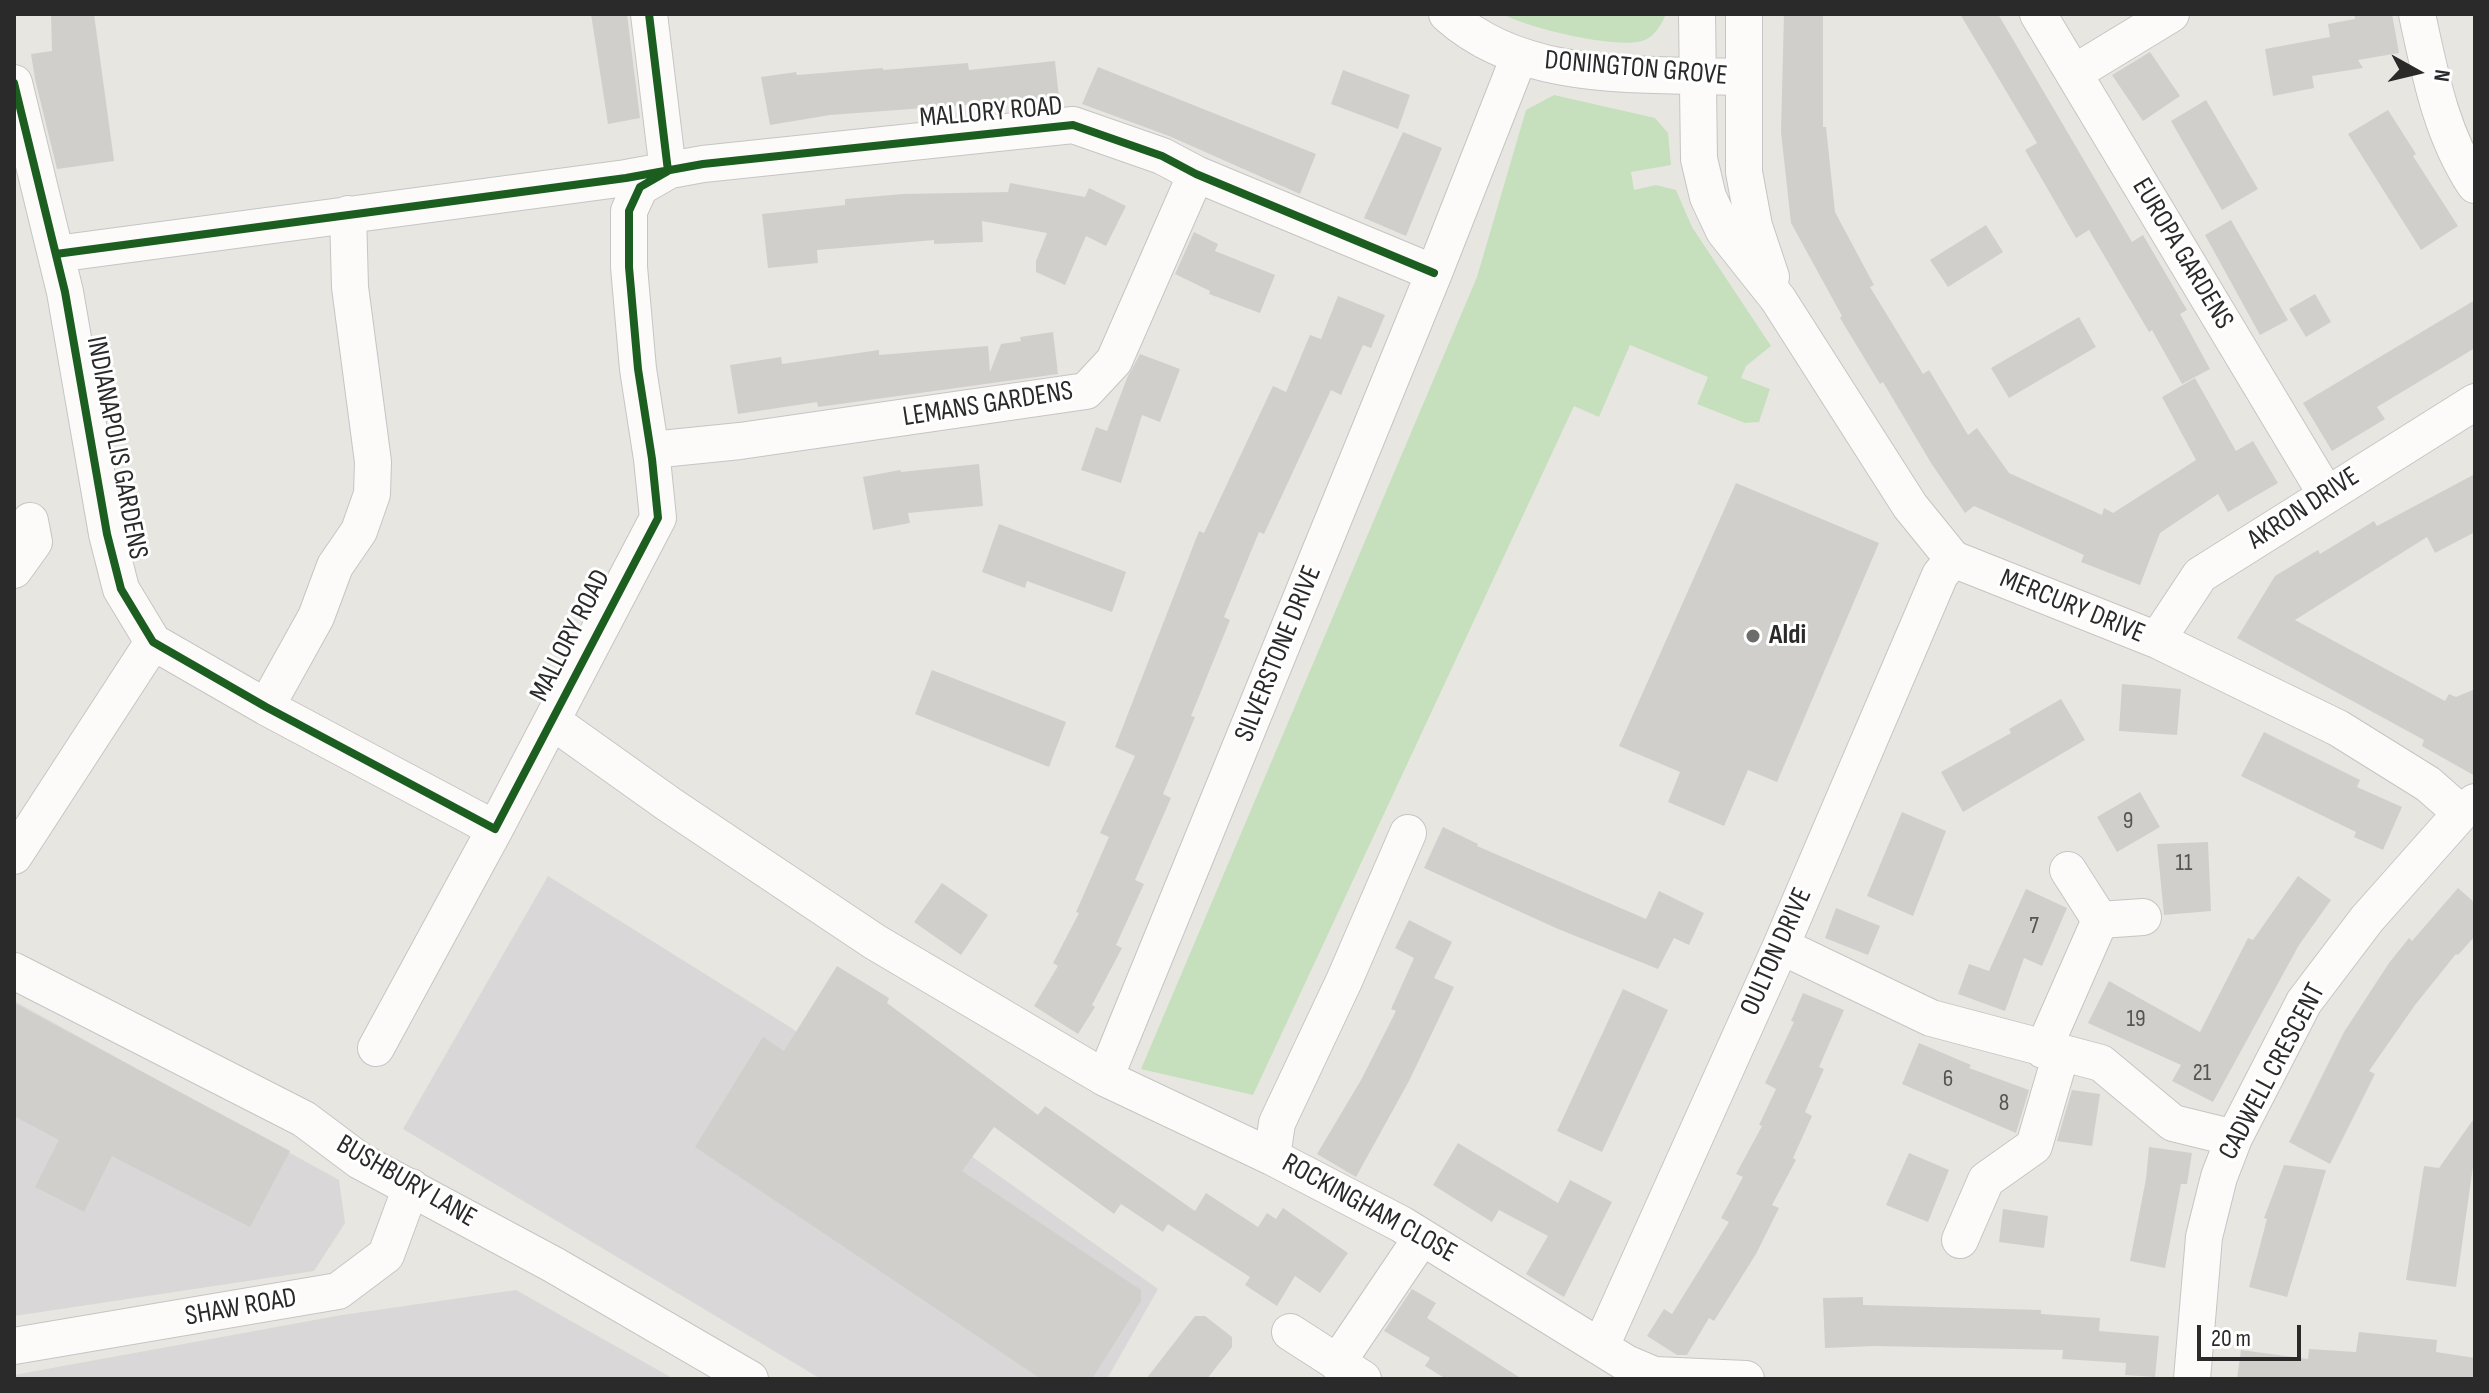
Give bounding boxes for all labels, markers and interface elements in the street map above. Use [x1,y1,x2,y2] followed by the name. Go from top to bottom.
[2377,32,2457,112] north arrow
[1543,44,1729,94] street label: DONINGTON GROVE
[2427,68,2455,83] text: N
[918,90,1064,136] street label: MALLORY ROAD
[2124,172,2240,336] street label: EUROPA GARDENS
[78,334,154,562] street label: INDIANAPOLIS GARDENS
[901,375,1075,435] street label: LEMANS GARDENS
[2242,461,2366,557] street label: AKRON DRIVE
[1228,561,1330,747] street label: SILVERSTONE DRIVE
[1995,563,2149,651] street label: MERCURY DRIVE
[523,564,619,708] street label: MALLORY ROAD
[1769,619,1806,653] place label: Aldi
[1744,627,1762,645] marker: Aldi
[2123,808,2133,836] house number: 9
[2176,850,2192,878] house number: 11
[1734,883,1820,1021] street label: OULTON DRIVE
[2029,913,2039,941] house number: 7
[2212,978,2334,1166] street label: CADWELL CRESCENT
[2126,1006,2146,1034] house number: 19
[2193,1060,2211,1088] house number: 21
[1943,1066,1953,1094] house number: 6
[1999,1090,2009,1118] house number: 8
[330,1128,482,1236] street label: BUSHBURY LANE
[1276,1147,1462,1271] street label: ROCKINGHAM CLOSE
[183,1282,299,1334] street label: SHAW ROAD
[2201,1309,2305,1359] scale bar
[2211,1324,2251,1353] text: 20 m

